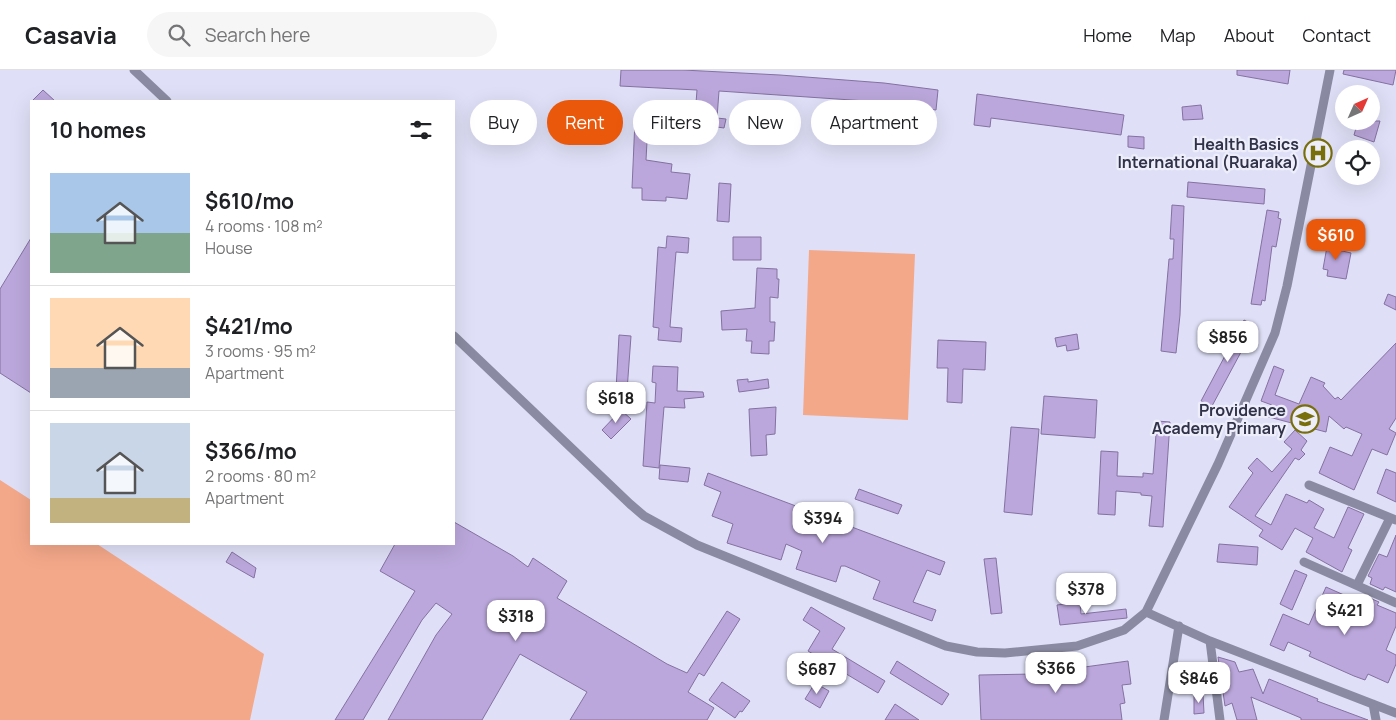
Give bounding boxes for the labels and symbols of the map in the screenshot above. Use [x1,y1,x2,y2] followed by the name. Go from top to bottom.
[1335,85,1380,130] north arrow
[1117,133,1299,173] place label: Health Basics International (Ruaraka)
[1303,138,1333,168] hospital icon: Health Basics International (Ruaraka)
[1306,218,1366,261] pin: $610
[1198,320,1258,363] pin: $856
[586,382,646,424] pin: $618
[1152,399,1286,439] place label: Providence Academy Primary
[1290,404,1320,434] school or university icon: Providence Academy Primary
[793,502,853,544] pin: $394
[1056,572,1116,615] pin: $378
[1315,594,1375,636] pin: $421
[486,600,546,642] pin: $318
[787,652,847,695] pin: $687
[1026,652,1086,694] pin: $366
[1169,662,1229,704] pin: $846

